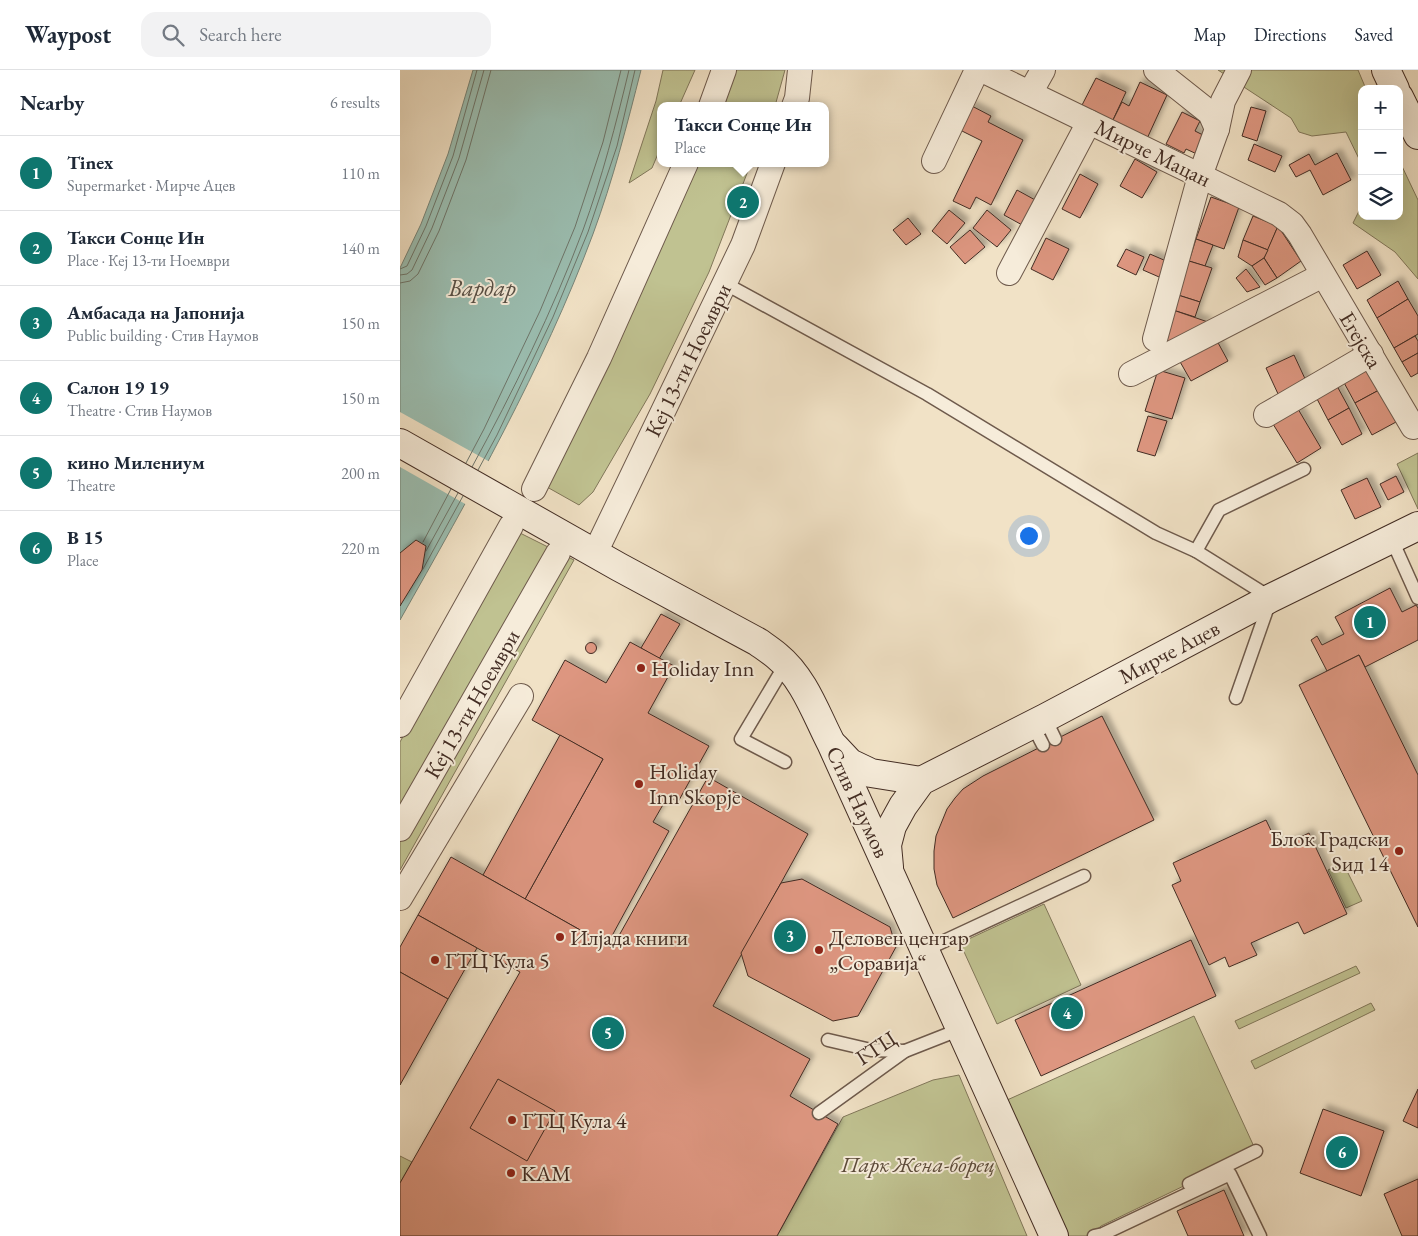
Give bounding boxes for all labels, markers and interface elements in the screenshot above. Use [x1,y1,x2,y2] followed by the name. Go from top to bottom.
[141,12,491,57] search box
[25,19,111,50] text: Waypost
[159,21,187,49] icon: search
[199,22,282,47] text: Search here
[1194,23,1226,46] text: Map
[1254,23,1326,46] text: Directions
[1354,23,1393,46] text: Saved
[1358,85,1403,220] map controls
[1358,85,1403,130] button: +
[20,89,84,116] text: Nearby
[330,92,380,113] text: 6 results
[657,102,829,167] popup
[674,112,812,137] text: Такси Сонце Ин
[1090,112,1216,194] street label: Мирче Мацан
[1358,130,1403,175] button: −
[674,137,706,158] text: Place
[67,150,113,175] text: Tinex
[32,163,40,184] text: 1
[341,163,380,184] text: 110 m
[67,175,235,196] text: Supermarket · Мирче Ацев
[1358,175,1403,220] button: layers
[727,183,759,221] pin: 2
[67,225,204,250] text: Такси Сонце Ин
[32,238,40,259] text: 2
[341,238,380,259] text: 140 m
[67,250,230,271] text: Place · Кеј 13-ти Ноември
[447,272,516,303] water label: Вардар
[638,278,738,442] street label: Кеј 13-ти Ноември
[67,300,245,325] text: Амбасада на Јапонија
[1333,306,1389,374] street label: Егејска
[32,313,40,334] text: 3
[341,313,380,334] text: 150 m
[67,325,258,346] text: Public building · Стив Наумов
[67,375,169,400] text: Салон 19 19
[32,388,40,409] text: 4
[341,388,380,409] text: 150 m
[67,400,212,421] text: Theatre · Стив Наумов
[67,450,205,475] text: кино Милениум
[32,463,40,484] text: 5
[341,463,380,484] text: 200 m
[67,475,115,496] text: Theatre
[1016,523,1042,549] your location
[67,525,104,550] text: B 15
[32,538,40,559] text: 6
[341,538,380,559] text: 220 m
[67,550,99,571] text: Place
[1354,603,1386,641] pin: 1
[1114,613,1224,691] street label: Мирче Ацев
[418,624,527,784] street label: Кеј 13-ти Ноември
[651,654,755,683] place label: Holiday Inn
[635,662,647,674] marker: Holiday Inn
[820,742,896,862] street label: Стив Наумов
[649,757,741,811] place label: Holiday Inn Skopje
[633,778,645,790] marker: Holiday Inn Skopje
[1270,824,1389,878] place label: Блок Градски Sид 14
[1393,845,1405,857] marker: Блок Градски Sид 14
[774,917,806,955] pin: 3
[570,923,689,952] place label: Илјада книги
[829,923,969,977] place label: Деловен центар „Соравија“
[554,931,566,943] marker: Илјада книги
[813,944,825,956] marker: Деловен центар „Соравија“
[445,946,550,975] place label: ГТЦ Кула 5
[429,954,441,966] marker: ГТЦ Кула 5
[1051,994,1083,1032] pin: 4
[592,1014,624,1052] pin: 5
[850,1024,902,1072] street label: ГТЦ
[522,1106,627,1135] place label: ГТЦ Кула 4
[506,1114,518,1126] marker: ГТЦ Кула 4
[1326,1133,1358,1171] pin: 6
[840,1150,995,1179] park label: Парк Жена-борец
[521,1159,571,1188] place label: KAM
[505,1167,517,1179] marker: KAM

